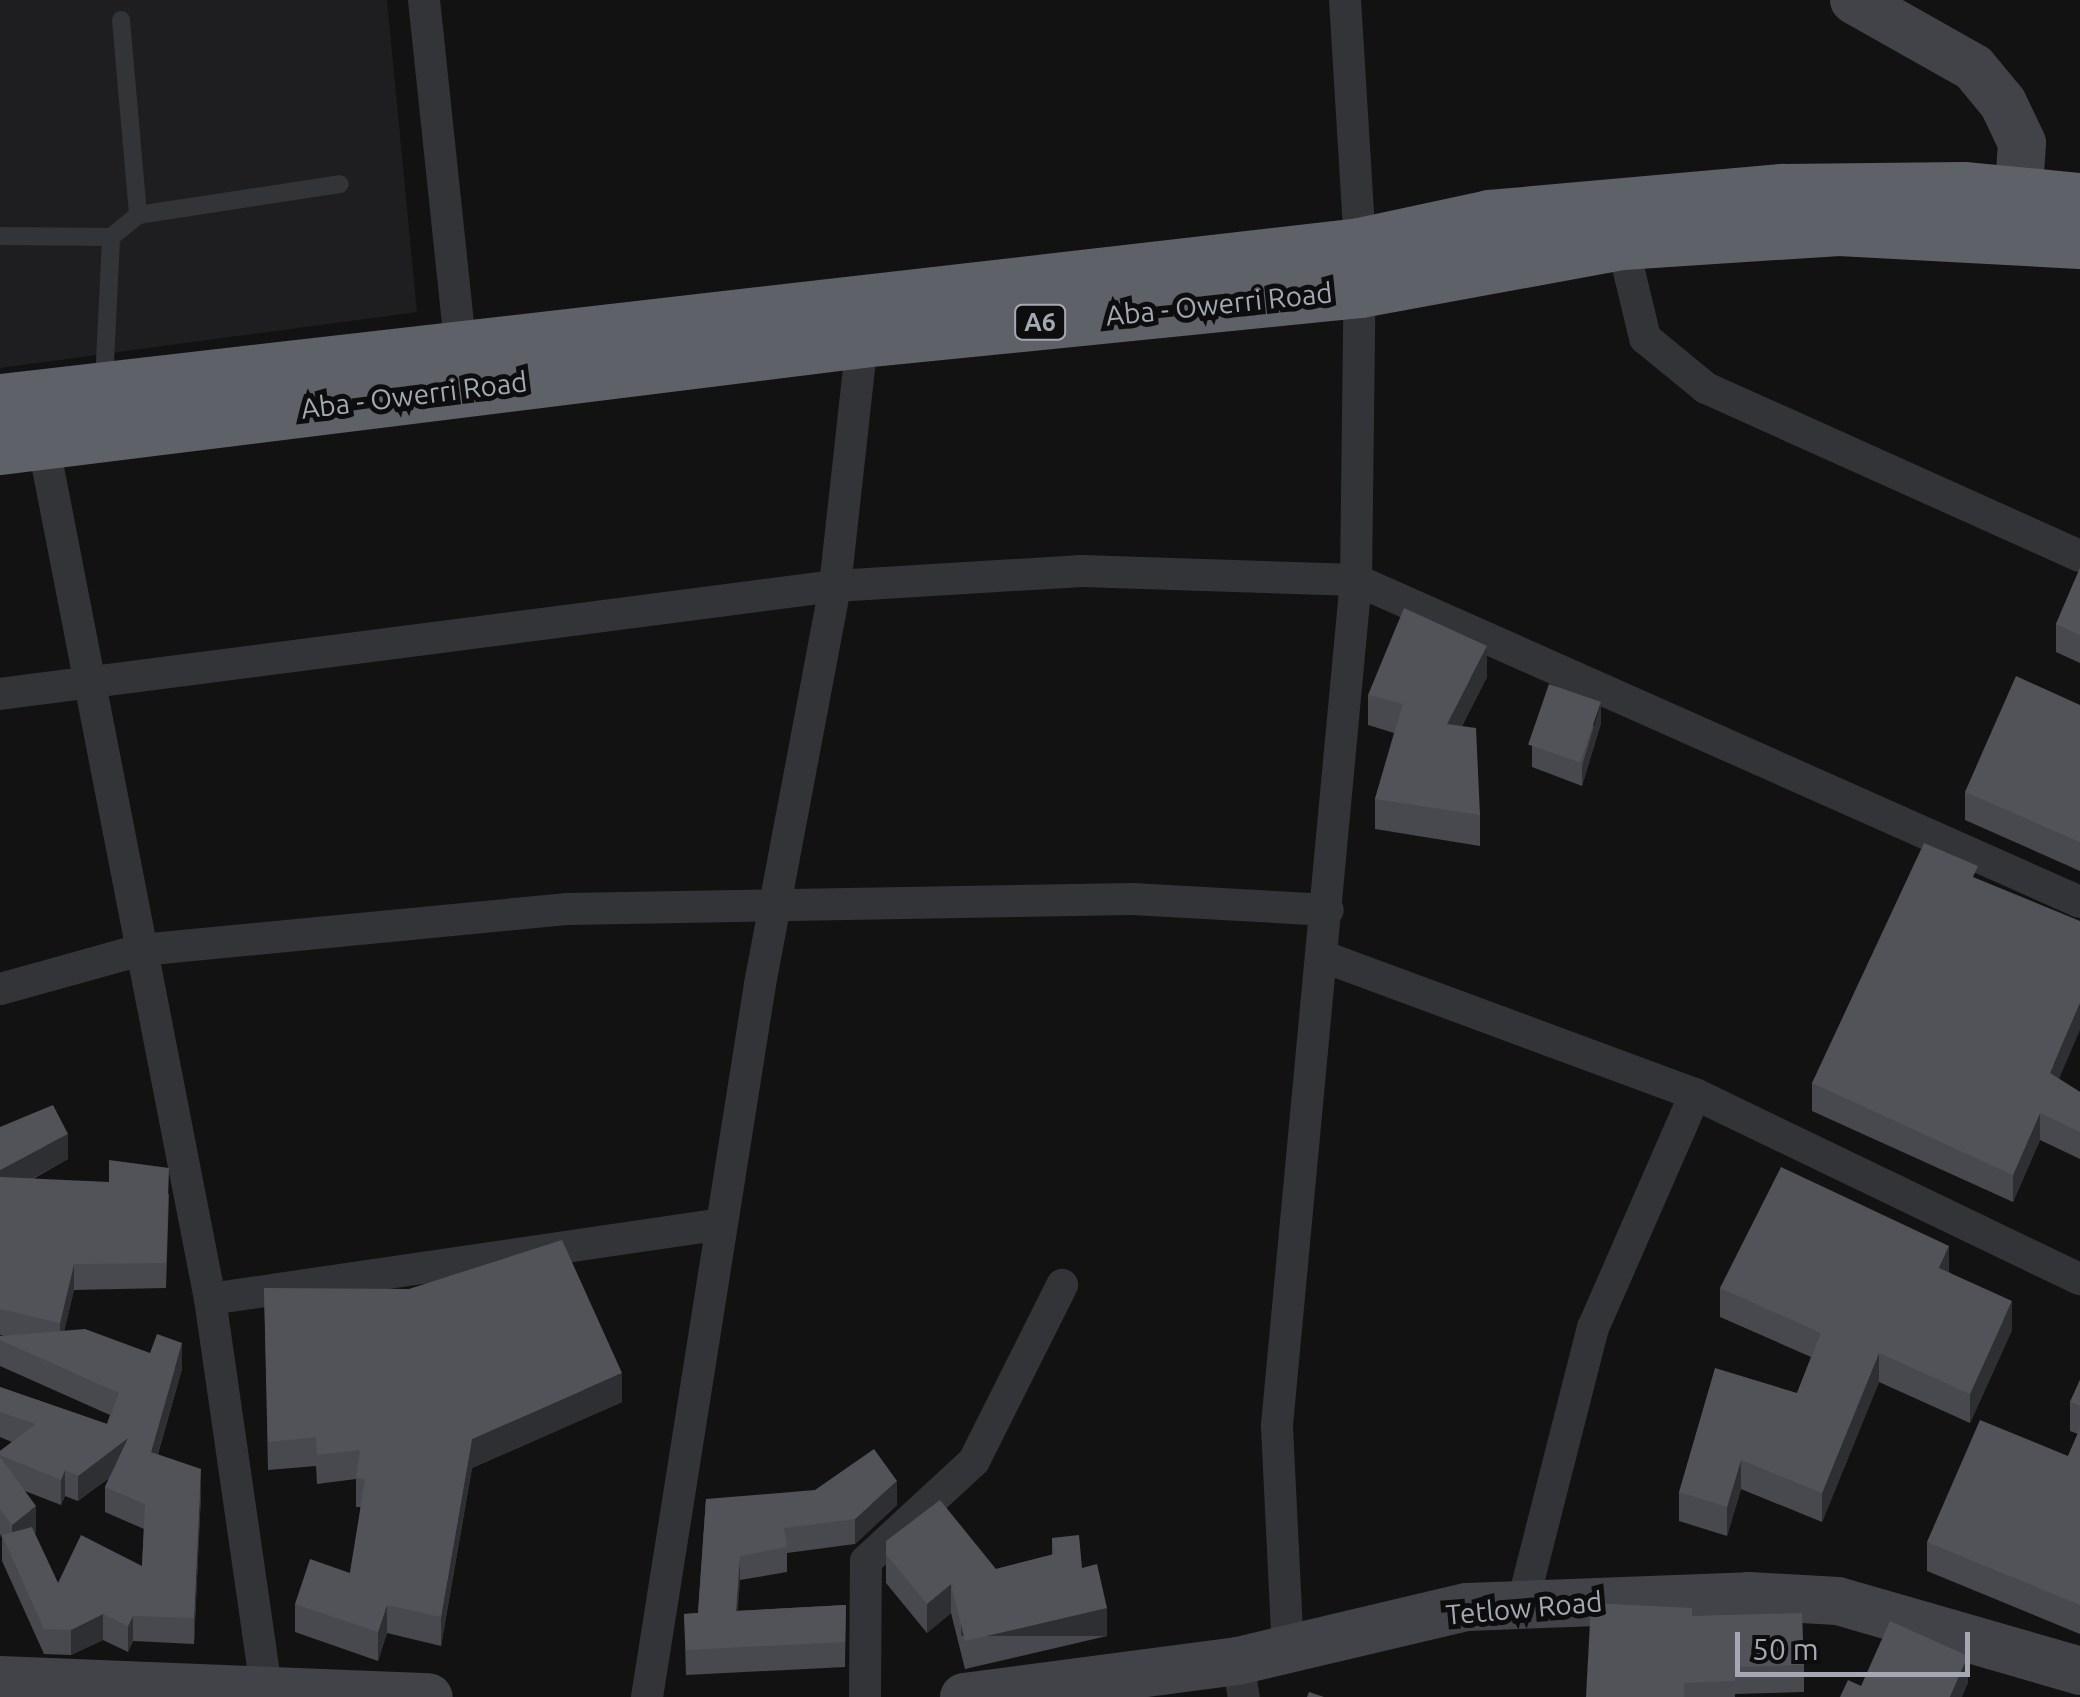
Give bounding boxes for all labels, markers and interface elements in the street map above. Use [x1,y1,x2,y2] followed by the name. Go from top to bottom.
[1104,275,1334,333] street label: Aba - Owerri Road
[1012,302,1068,342] road number: A6
[299,364,529,426] street label: Aba - Owerri Road
[1444,1584,1604,1632] street label: Tetlow Road
[1740,1612,1975,1674] scale bar
[1752,1632,1819,1666] text: 50 m

